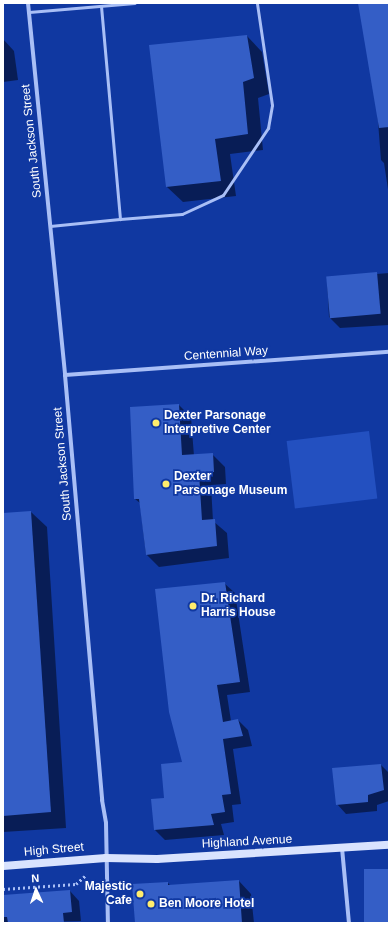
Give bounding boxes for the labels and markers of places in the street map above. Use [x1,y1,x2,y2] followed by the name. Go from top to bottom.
[164,409,271,437] place label: Dexter Parsonage Interpretive Center
[151,418,161,428] marker: Dexter Parsonage Interpretive Center
[174,470,287,498] place label: Dexter Parsonage Museum
[161,479,171,489] marker: Dexter Parsonage Museum
[201,592,276,620] place label: Dr. Richard Harris House
[188,601,198,611] marker: Dr. Richard Harris House
[85,880,132,908] place label: Majestic Cafe
[135,889,145,899] marker: Majestic Cafe
[159,897,254,911] place label: Ben Moore Hotel
[146,899,156,909] marker: Ben Moore Hotel

